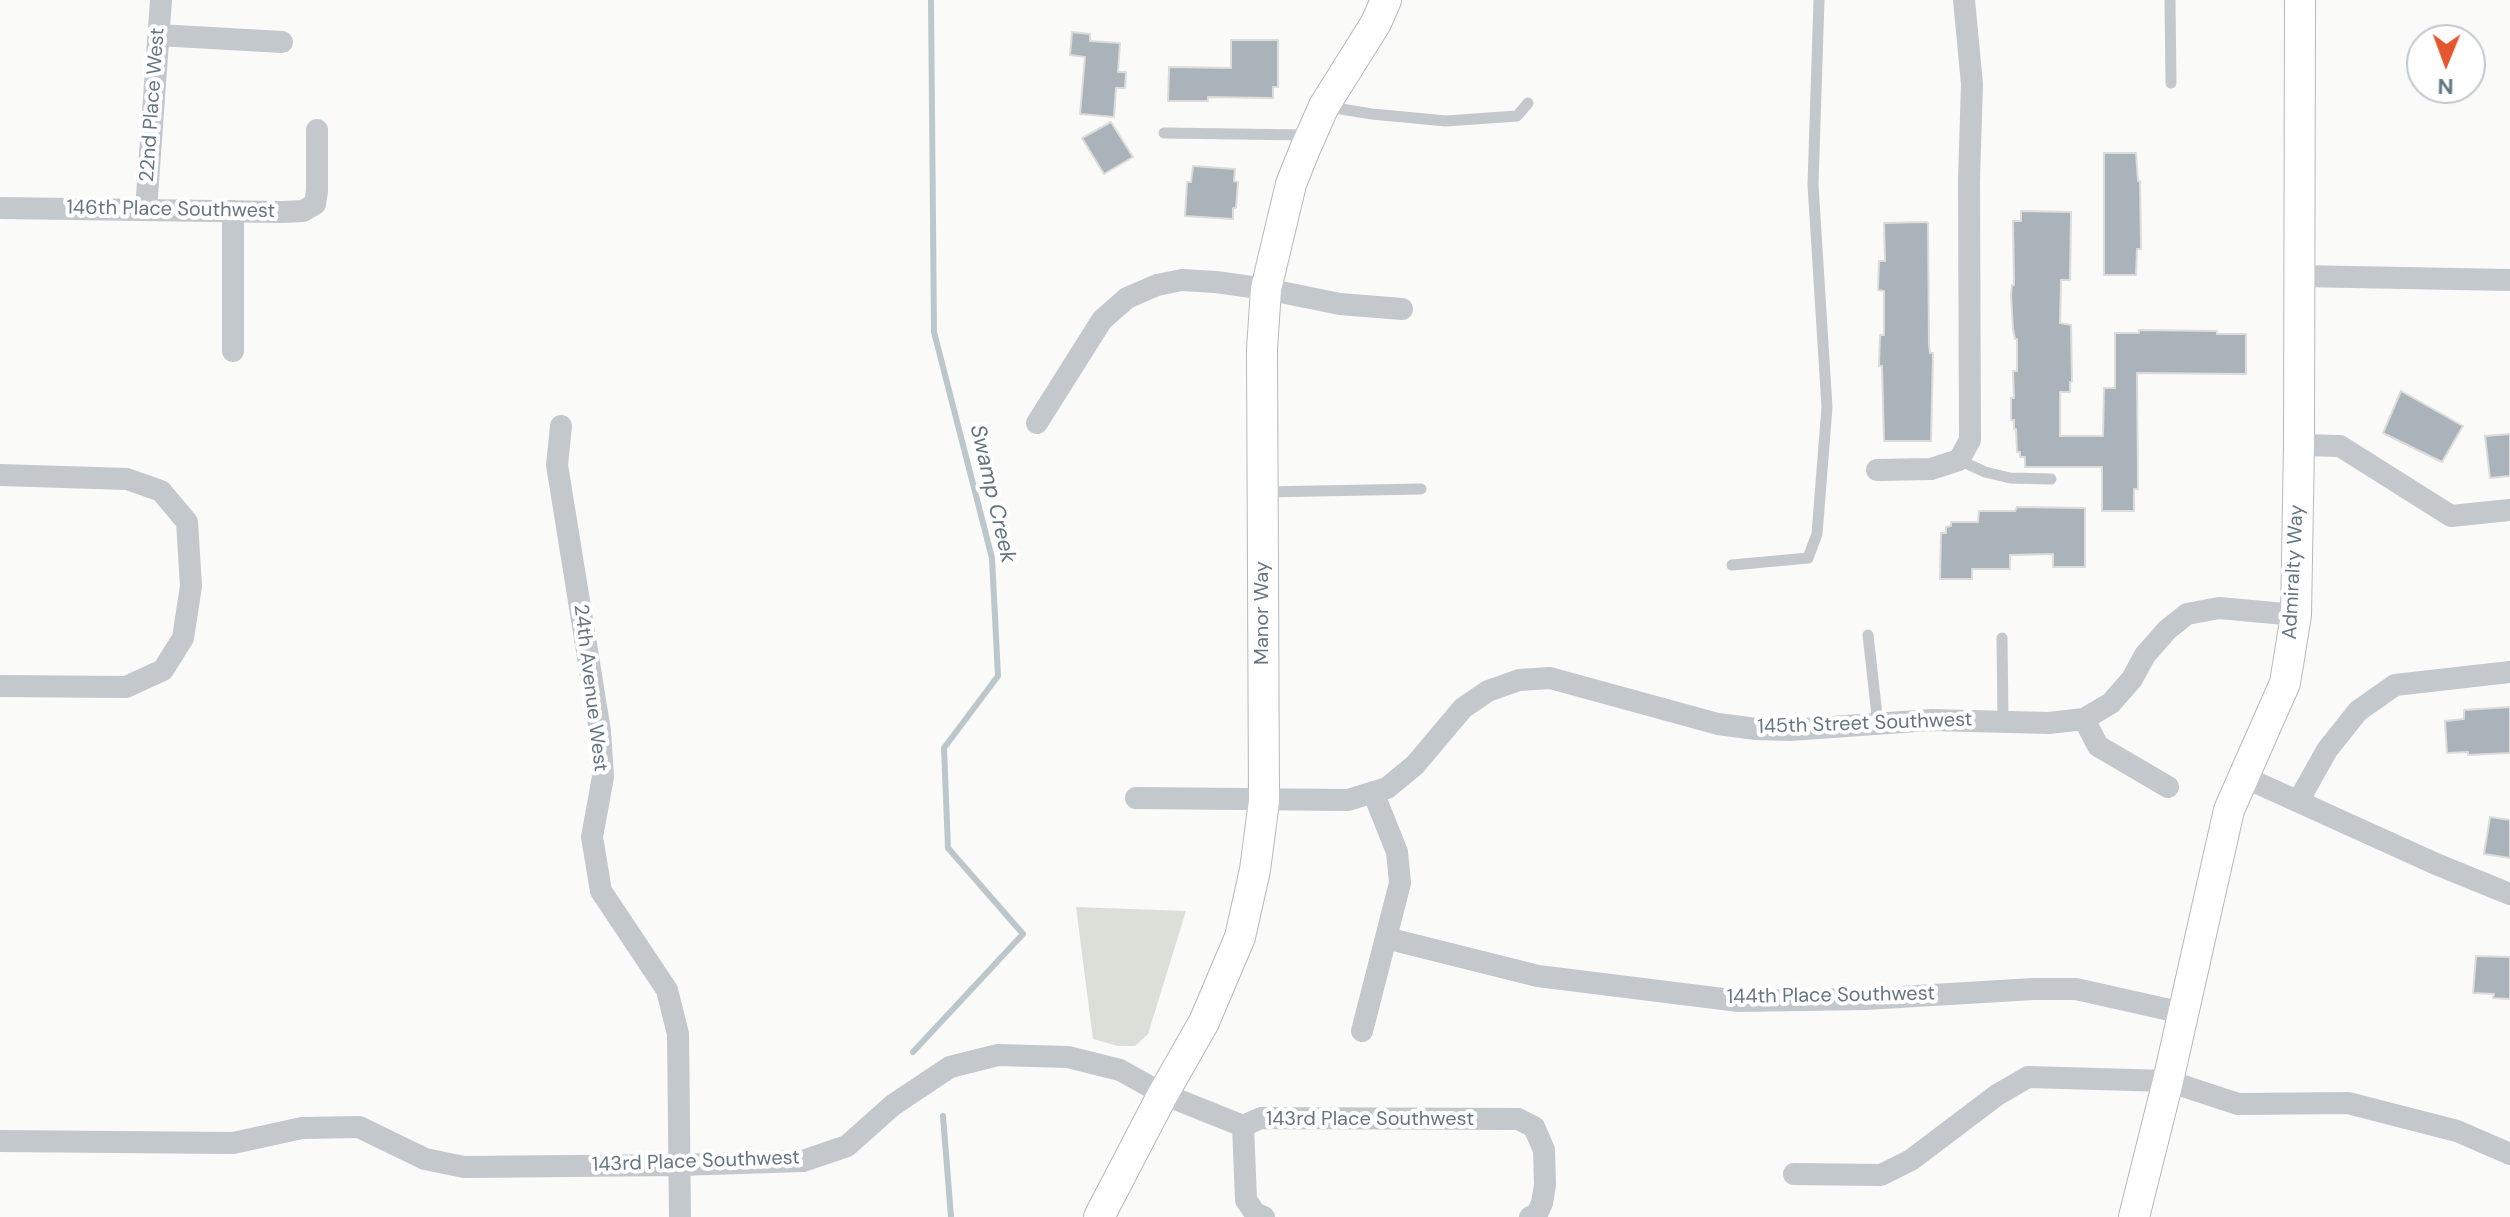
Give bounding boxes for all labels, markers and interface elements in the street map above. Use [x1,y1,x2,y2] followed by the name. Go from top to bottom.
[2406,24,2486,104] north arrow
[136,27,170,183] street label: 22nd Place West
[2437,72,2454,101] text: N
[67,196,275,224] street label: 146th Place Southwest
[963,422,1021,566] water label: Swamp Creek
[2278,504,2310,640] street label: Admiralty Way
[1251,561,1275,665] street label: Manor Way
[568,603,612,773] street label: 24th Avenue West
[1757,708,1973,740] street label: 145th Street Southwest
[1727,982,1935,1010] street label: 144th Place Southwest
[1266,1108,1474,1132] street label: 143rd Place Southwest
[592,1146,800,1178] street label: 143rd Place Southwest

